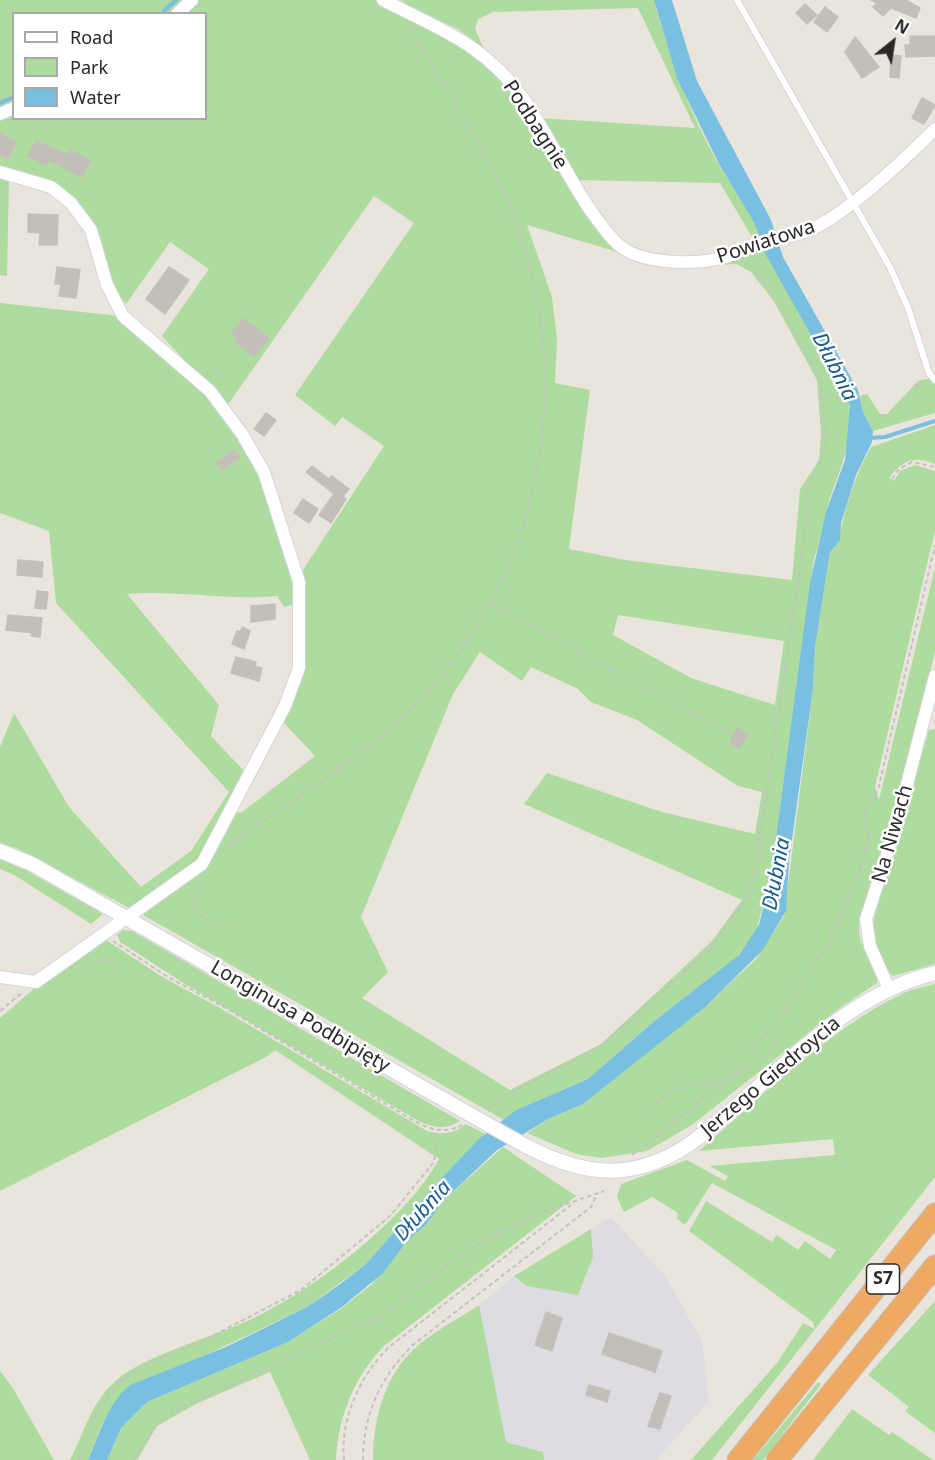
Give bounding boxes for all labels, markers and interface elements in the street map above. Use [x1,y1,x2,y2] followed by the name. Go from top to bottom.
[12,12,207,120] legend
[863,12,923,72] north arrow
[891,14,913,39] text: N
[70,25,113,49] text: Road
[70,55,108,79] text: Park
[497,76,573,174] street label: Podbagnie
[70,85,121,109] text: Water
[714,215,818,269] street label: Powiatowa
[806,329,862,405] water label: Dłubnia
[868,782,918,886] street label: Na Niwach
[758,836,796,912] water label: Dłubnia
[206,956,394,1078] street label: Longinusa Podbipięty
[697,1012,845,1142] street label: Jerzego Giedroycia
[389,1175,457,1247] water label: Dłubnia
[866,1264,900,1294] road number: S7

